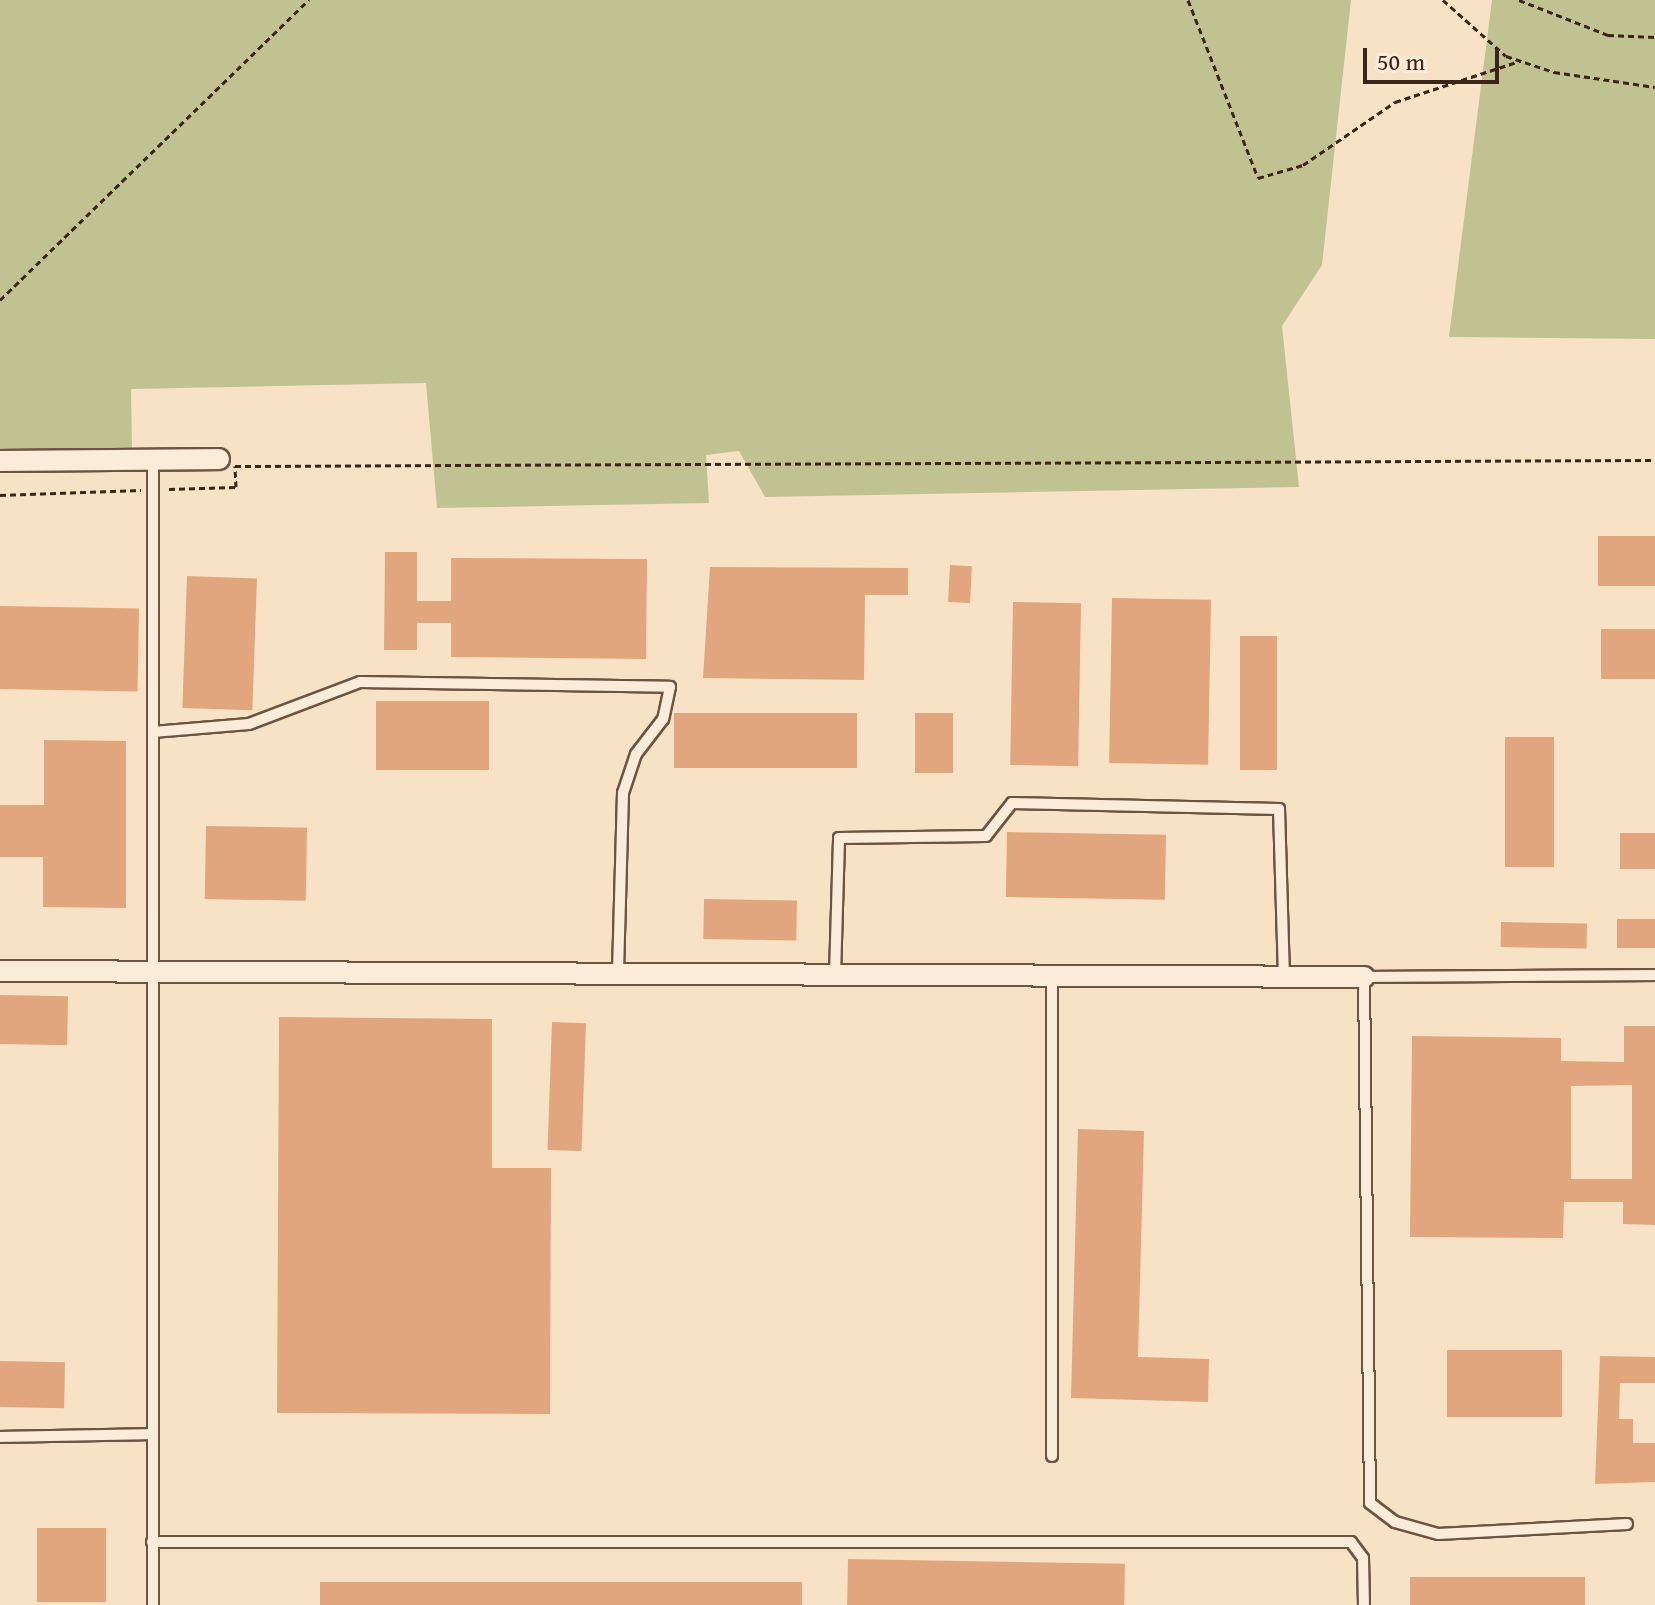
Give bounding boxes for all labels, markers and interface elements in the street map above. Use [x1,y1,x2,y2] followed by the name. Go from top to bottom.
[1367,32,1503,82] scale bar
[1377,44,1425,79] text: 50 m

